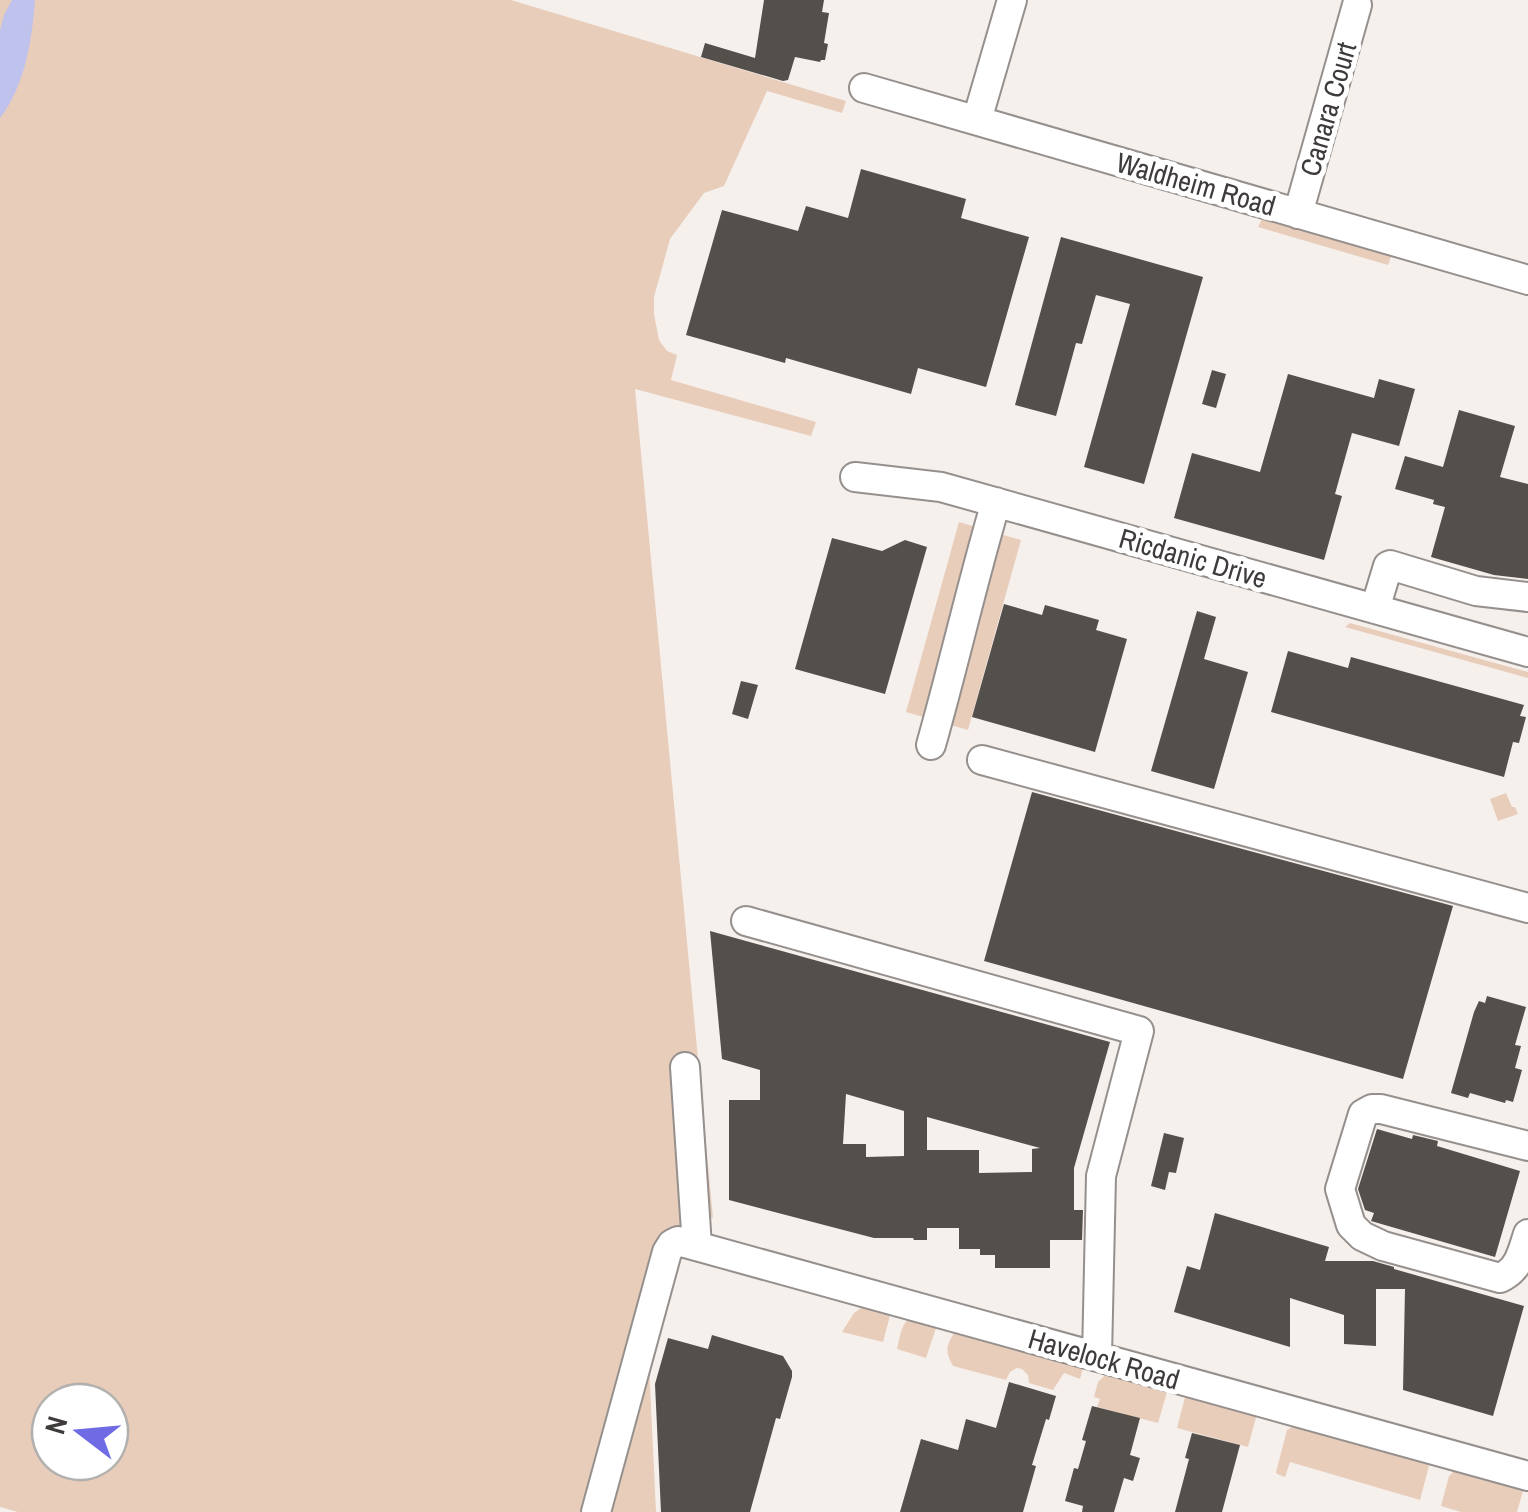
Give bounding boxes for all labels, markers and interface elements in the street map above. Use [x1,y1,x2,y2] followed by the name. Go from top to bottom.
[1291,38,1365,180] street label: Canara Court
[1112,143,1280,225] street label: Waldheim Road
[1115,519,1271,597] street label: Ricdanic Drive
[1024,1319,1184,1399] street label: Havelock Road
[30,1382,130,1482] north arrow
[35,1412,77,1438] text: N

